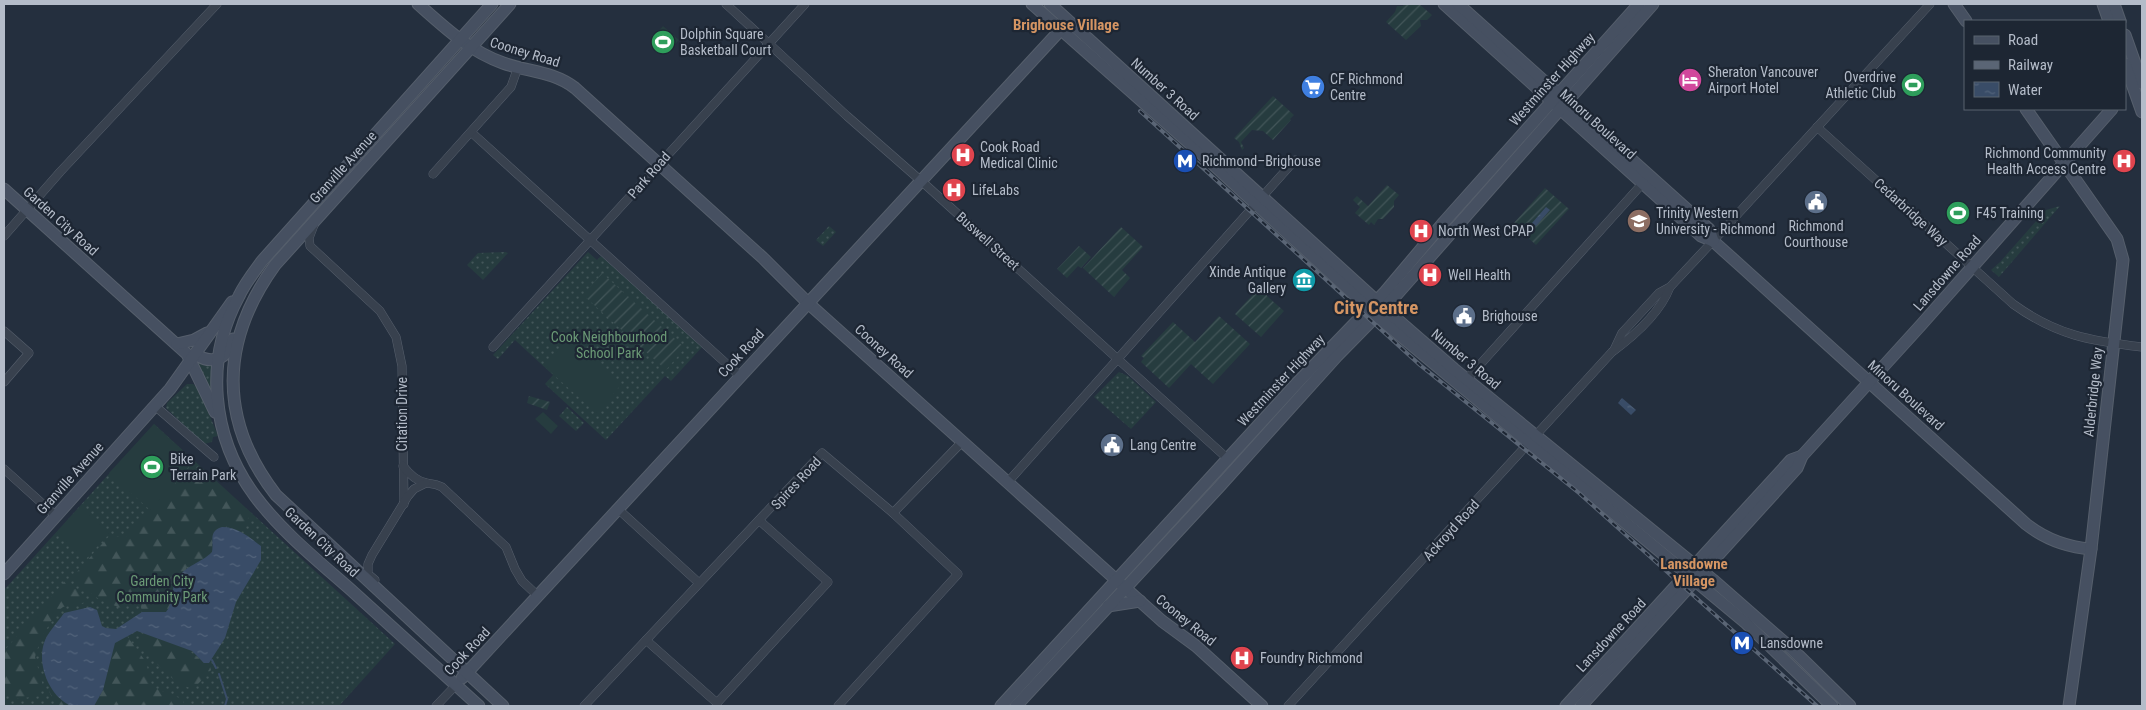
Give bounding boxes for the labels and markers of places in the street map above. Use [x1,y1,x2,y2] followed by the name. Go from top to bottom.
[680,26,771,58] place label: Dolphin Square Basketball Court
[650,29,676,55] sports icon: Dolphin Square Basketball Court
[1708,64,1818,96] place label: Sheraton Vancouver Airport Hotel
[1677,67,1703,93] hotel icon: Sheraton Vancouver Airport Hotel
[1826,69,1896,101] place label: Overdrive Athletic Club
[1330,71,1403,103] place label: CF Richmond Centre
[1900,72,1926,98] sports icon: Overdrive Athletic Club
[1300,74,1326,100] supermarket icon: CF Richmond Centre
[980,139,1058,171] place label: Cook Road Medical Clinic
[950,142,976,168] hospital icon: Cook Road Medical Clinic
[1985,145,2106,177] place label: Richmond Community Health Access Centre
[1172,148,1198,174] metro station icon: Richmond–Brighouse
[2111,148,2137,174] hospital icon: Richmond Community Health Access Centre
[1202,153,1321,169] place label: Richmond–Brighouse
[941,177,967,203] hospital icon: LifeLabs
[972,182,1019,198] place label: LifeLabs
[1803,189,1829,215] public building icon: Richmond Courthouse
[1945,200,1971,226] sports icon: F45 Training
[1656,205,1775,237] place label: Trinity Western University - Richmond
[1976,205,2044,221] place label: F45 Training
[1626,208,1652,234] school or university icon: Trinity Western University - Richmond
[1408,218,1434,244] hospital icon: North West CPAP
[1784,218,1848,250] place label: Richmond Courthouse
[1438,223,1534,239] place label: North West CPAP
[1417,262,1443,288] hospital icon: Well Health
[1209,264,1286,296] place label: Xinde Antique Gallery
[1291,267,1317,293] museum icon: Xinde Antique Gallery
[1448,267,1511,283] place label: Well Health
[1451,303,1477,329] public building icon: Brighouse
[1482,308,1538,324] place label: Brighouse
[1099,432,1125,458] public building icon: Lang Centre
[1130,437,1197,453] place label: Lang Centre
[170,451,237,483] place label: Bike Terrain Park
[139,454,165,480] sports icon: Bike Terrain Park
[1729,630,1755,656] metro station icon: Lansdowne
[1760,635,1823,651] place label: Lansdowne
[1229,645,1255,671] hospital icon: Foundry Richmond
[1260,650,1363,666] place label: Foundry Richmond

